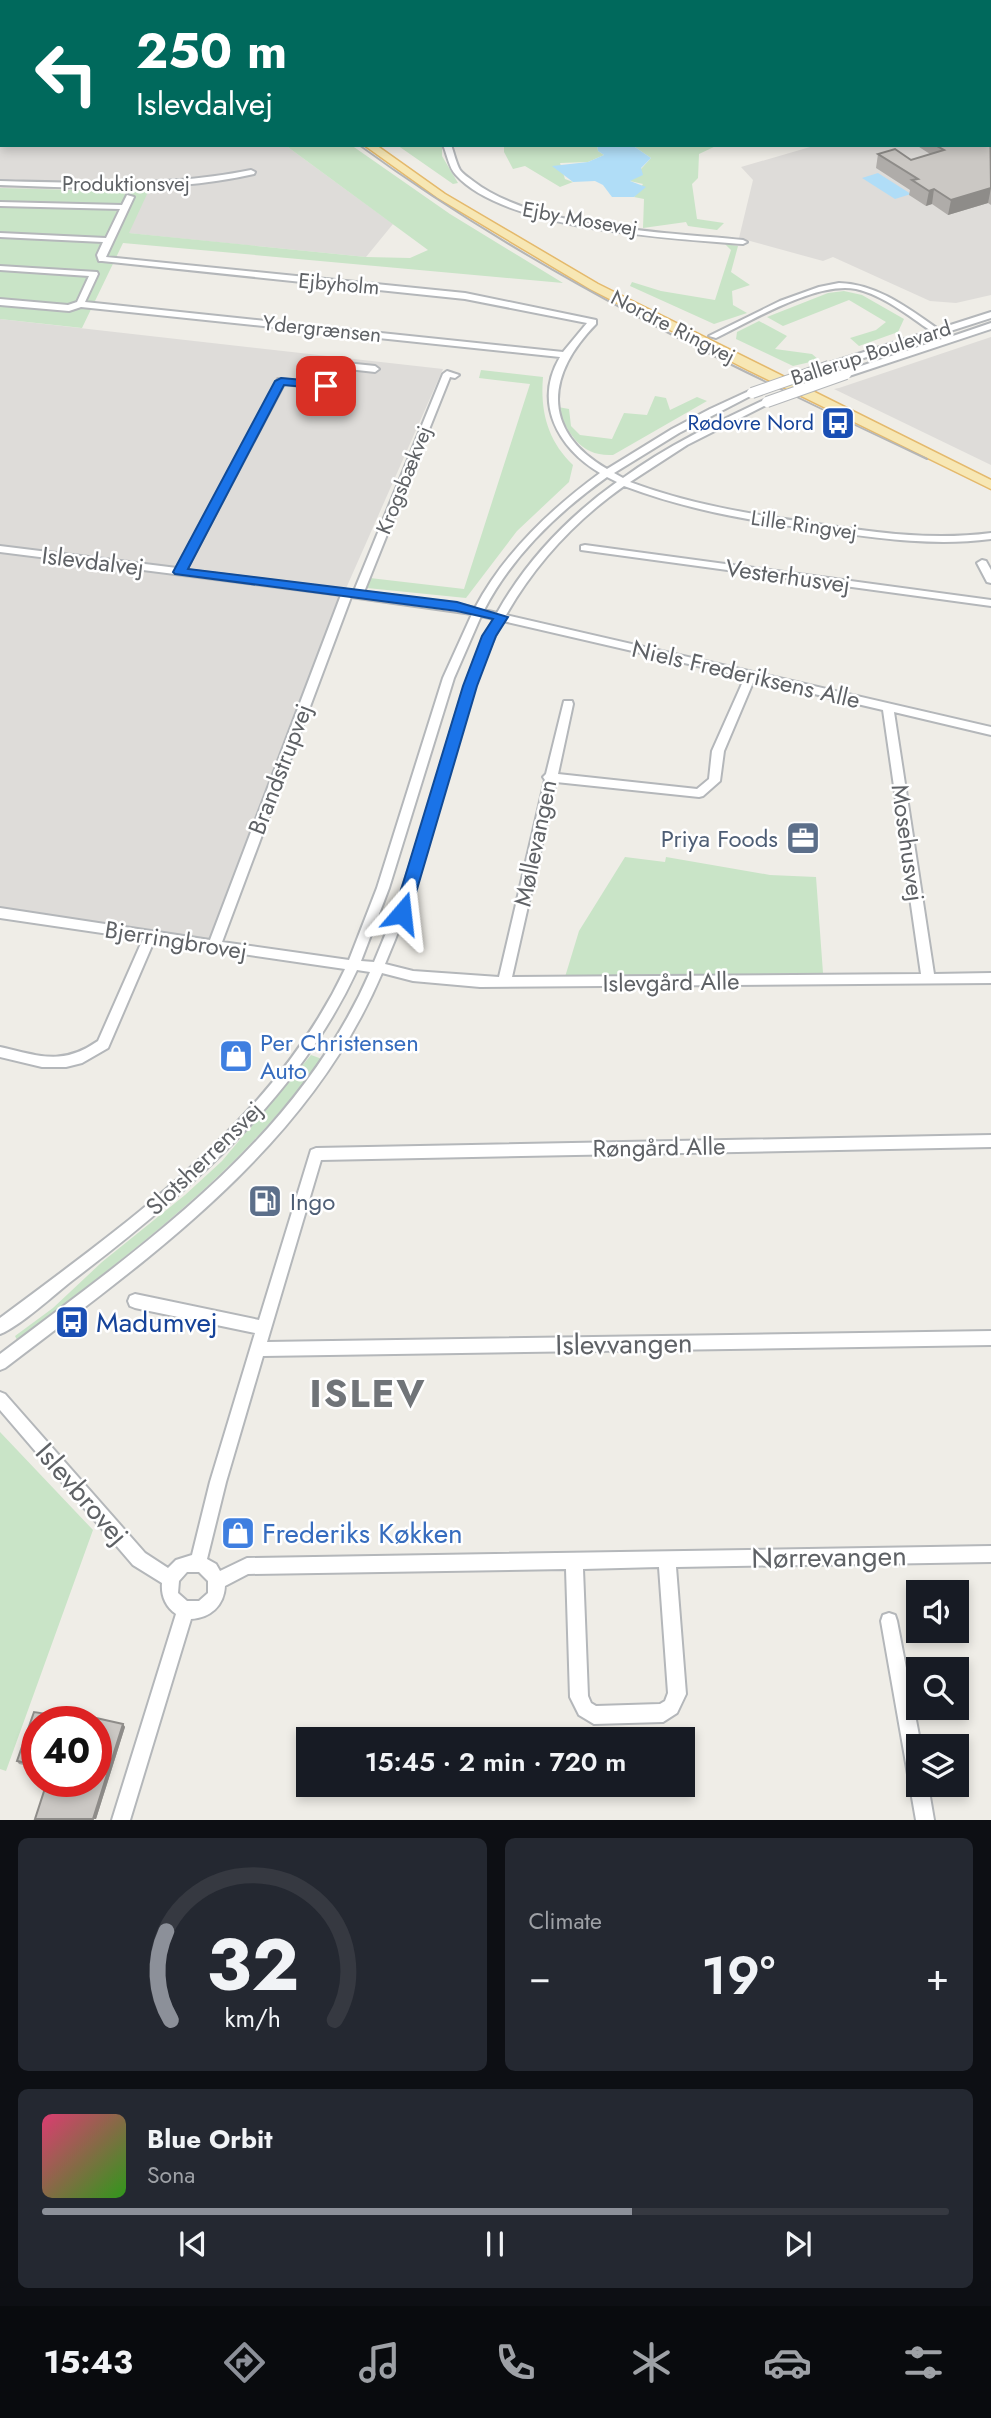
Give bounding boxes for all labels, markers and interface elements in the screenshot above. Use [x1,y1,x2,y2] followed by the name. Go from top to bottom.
[136,16,287,86] text: 250 m
[21,28,112,119] icon: left
[136,81,273,127] text: Islevdalvej
[62,169,190,199] street label: Produktionsvej
[520,194,640,244] street label: Ejby Mosevej
[297,266,381,302] street label: Ejbyholm
[606,283,740,371] street label: Nordre Ringvej
[261,308,383,350] street label: Ydergrænsen
[787,313,955,393] street label: Ballerup Boulevard
[296,356,356,416] pin
[307,367,345,405] icon: arrive
[819,404,857,442] bus stop icon: Rødovre Nord
[687,408,814,438] place label: Rødovre Nord
[369,421,439,539] street label: Krogsbækvej
[749,503,859,547] street label: Lille Ringvej
[40,537,146,585] street label: Islevdalvej
[723,550,853,602] street label: Vesterhusvej
[628,631,864,717] street label: Niels Frederiksens Alle
[239,699,321,839] street label: Brandstrupvej
[504,776,566,910] street label: Møllevangen
[882,782,934,904] street label: Mosehusvej
[784,819,822,857] office icon: Priya Foods
[661,821,778,856] place label: Priya Foods
[365,876,439,950] position arrow
[102,911,250,969] street label: Bjerringbrovej
[602,963,740,1001] street label: Islevgård Alle
[260,1025,419,1088] place label: Per Christensen Auto
[217,1037,255,1075] shop icon: Per Christensen Auto
[137,1093,271,1223] street label: Slotsherrensvej
[592,1128,726,1166] street label: Røngård Alle
[246,1182,284,1220] fuel station icon: Ingo
[290,1184,335,1219] place label: Ingo
[96,1302,218,1343] place label: Madumvej
[53,1303,91,1341] bus stop icon: Madumvej
[555,1322,693,1366] street label: Islevvangen
[310,1366,426,1421] district label: ISLEV
[26,1434,138,1554] street label: Islevbrovej
[262,1513,463,1554] place label: Frederiks Køkken
[219,1514,257,1552] shop icon: Frederiks Køkken
[751,1535,907,1579] street label: Nørrevangen
[906,1580,969,1797] map controls
[906,1580,969,1643] button: sound
[906,1657,969,1720] button: search
[21,1706,112,1797] speed limit sign: 40
[906,1734,969,1797] button: layers
[365,1743,626,1781] text: 15:45 · 2 min · 720 m
[529,1904,602,1938] text: Climate
[206,1913,299,2018] text: 32
[701,1938,775,2014] text: 19°
[529,1949,551,2004] text: −
[926,1949,949,2004] text: +
[224,2000,281,2036] text: km/h
[147,2120,272,2158] text: Blue Orbit
[147,2158,195,2192] text: Sona
[174,2225,212,2263] icon: previous
[476,2225,514,2263] icon: pause
[779,2225,817,2263] icon: next
[220,2338,269,2387] icon: directions
[355,2338,404,2387] icon: music
[491,2338,540,2387] icon: phone
[627,2338,676,2387] icon: climate
[763,2338,812,2387] icon: car
[899,2338,948,2387] icon: filters
[43,2339,133,2385] text: 15:43

